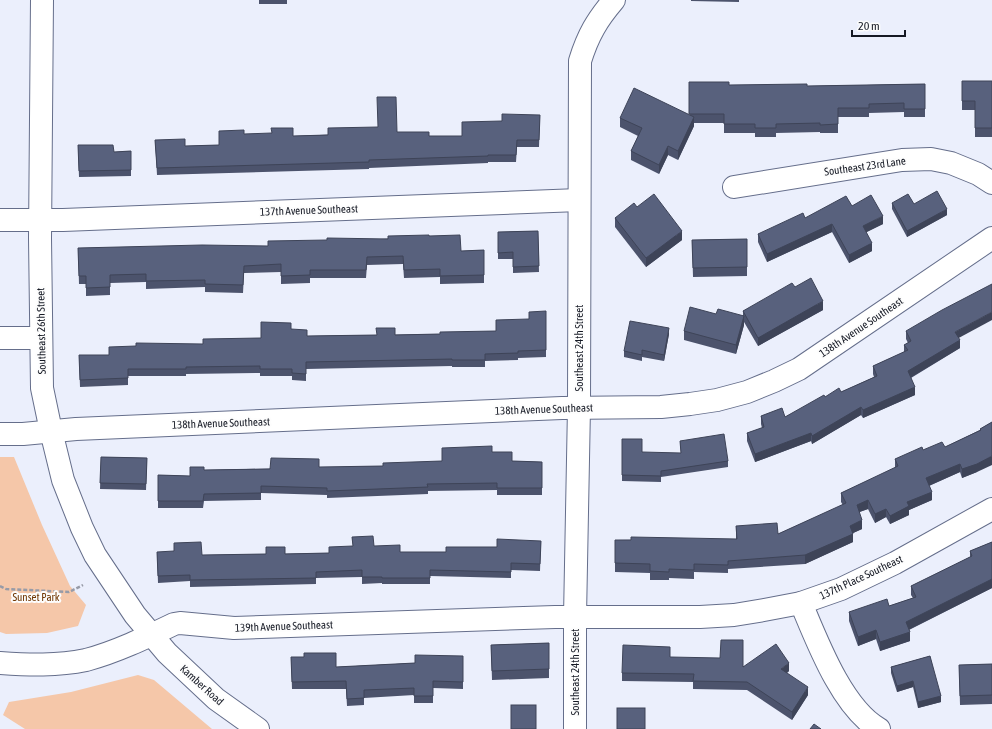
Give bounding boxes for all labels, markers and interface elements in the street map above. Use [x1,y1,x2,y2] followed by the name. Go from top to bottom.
[852,12,905,38] scale bar
[858,19,880,33] text: 20 m
[823,154,907,178] street label: Southeast 23rd Lane
[260,202,358,218] street label: 137th Avenue Southeast
[34,288,48,374] street label: Southeast 26th Street
[817,295,905,359] street label: 138th Avenue Southeast
[573,305,585,391] street label: Southeast 24th Street
[495,401,593,417] street label: 138th Avenue Southeast
[172,415,270,431] street label: 138th Avenue Southeast
[818,552,904,602] street label: 137th Place Southeast
[12,591,60,603] park label: Sunset Park
[235,618,333,634] street label: 139th Avenue Southeast
[569,629,581,715] street label: Southeast 24th Street
[178,662,226,708] street label: Kamber Road

